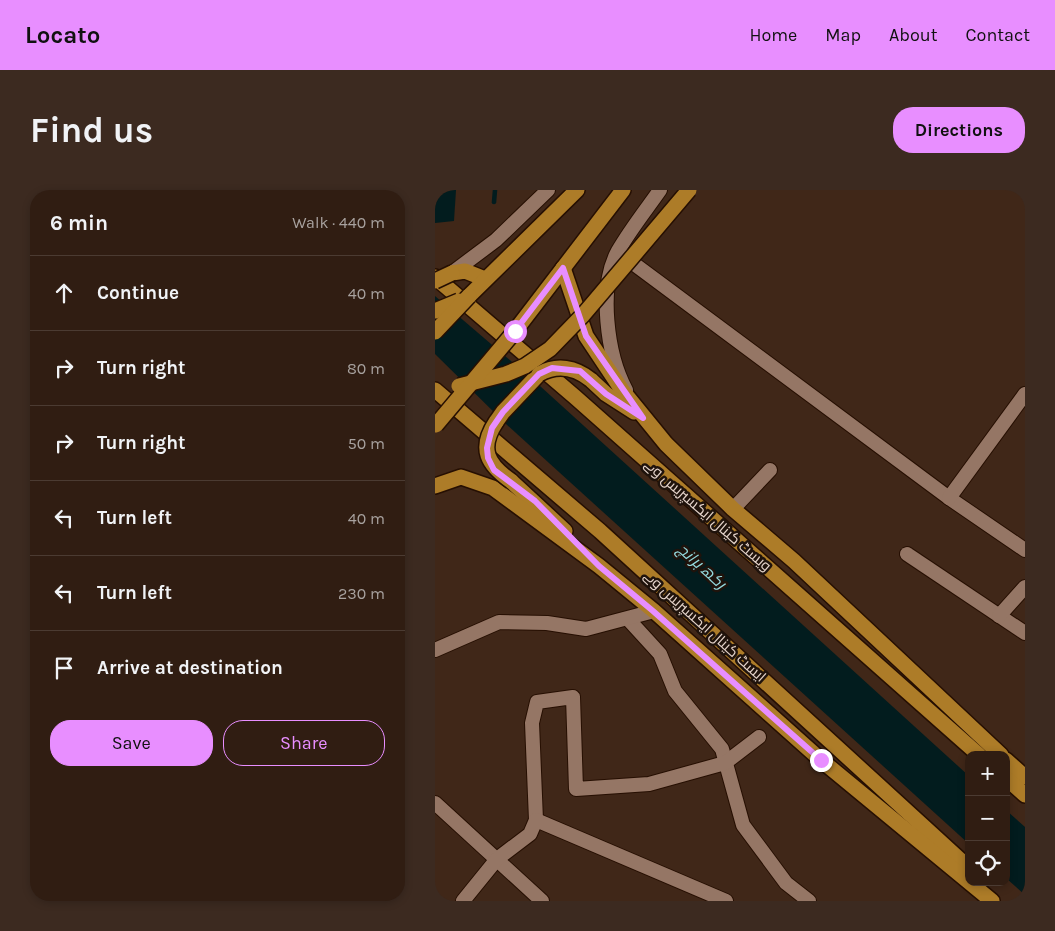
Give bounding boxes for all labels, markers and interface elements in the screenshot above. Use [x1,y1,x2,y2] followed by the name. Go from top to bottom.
[25,21,100,49] text: Locato
[749,24,797,46] text: Home
[825,24,861,46] text: Map
[889,24,938,46] text: About
[966,24,1030,46] text: Contact
[893,107,1025,153] button: Directions
[30,110,153,151] text: Find us
[50,211,108,235] text: 6 min
[292,213,385,232] text: Walk · 440 m
[50,279,78,307] icon: ahead
[97,282,179,304] text: Continue
[348,284,385,303] text: 40 m
[504,320,527,343] route start
[50,354,78,382] icon: right
[97,357,186,379] text: Turn right
[347,359,385,378] text: 80 m
[50,429,78,457] icon: right
[97,432,186,454] text: Turn right
[348,434,385,453] text: 50 m
[640,455,775,576] street label: ویسٹ کینال ایکسپریس وے
[50,504,78,532] icon: left
[97,507,172,529] text: Turn left
[348,509,385,528] text: 40 m
[672,539,731,595] water label: رکھ برانچ
[640,566,770,686] street label: ایسٹ کینال ایکسپریس وے
[50,579,78,607] icon: left
[97,582,172,604] text: Turn left
[338,584,385,603] text: 230 m
[50,654,78,682] icon: arrive
[97,657,283,679] text: Arrive at destination
[50,720,213,766] button: Save
[223,720,385,766] button: Share
[810,749,833,772] route end
[965,751,1010,886] map controls
[965,751,1010,796] button: +
[965,796,1010,841] button: −
[965,841,1010,886] button: locate

